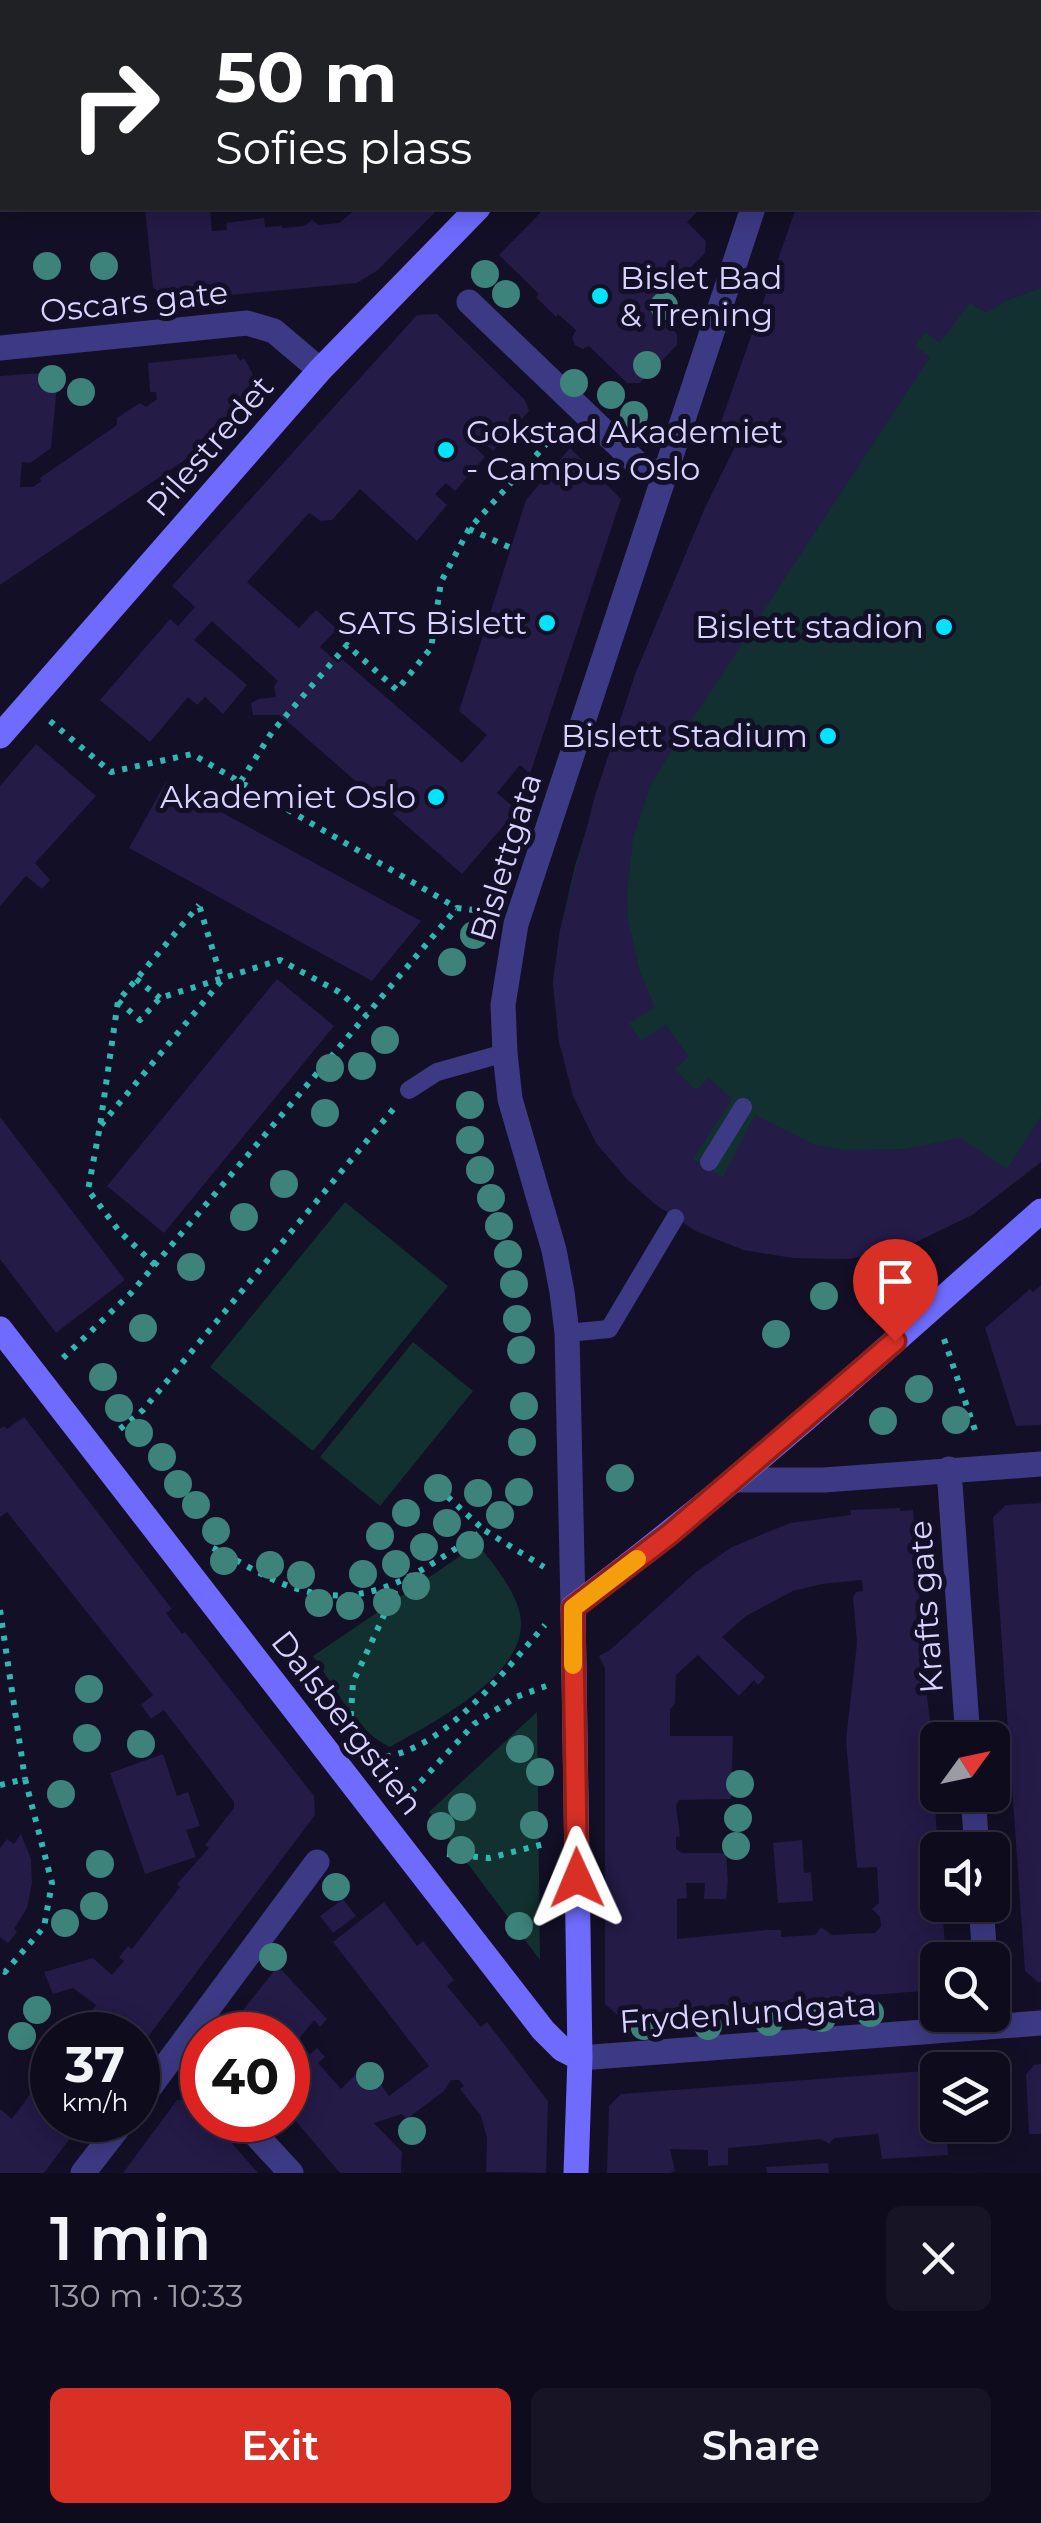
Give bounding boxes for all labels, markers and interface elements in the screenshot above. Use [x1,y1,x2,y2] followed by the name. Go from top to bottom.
[215,34,397,120] text: 50 m
[50,40,180,170] icon: right
[215,120,472,175] text: Sofies plass
[620,258,782,334] place label: Bislet Bad & Trening
[38,272,230,331] street label: Oscars gate
[589,285,611,307] marker: Bislet Bad & Trening
[138,367,281,524] street label: Pilestredet
[466,412,783,488] place label: Gokstad Akademiet - Campus Oslo
[435,439,457,461] marker: Gokstad Akademiet - Campus Oslo
[338,603,527,642] place label: SATS Bislett
[695,607,924,646] place label: Bislett stadion
[536,612,558,634] marker: SATS Bislett
[933,616,955,638] marker: Bislett stadion
[561,716,808,755] place label: Bislett Stadium
[817,725,839,747] marker: Bislett Stadium
[462,768,549,945] street label: Bislettgata
[160,777,416,816] place label: Akademiet Oslo
[425,786,447,808] marker: Akademiet Oslo
[853,1239,938,1342] pin
[868,1254,923,1309] icon: arrive
[900,1519,951,1695] street label: Krafts gate
[263,1623,431,1823] street label: Dalsbergstien
[920,1722,1010,1812] north arrow
[920,1722,1010,2142] map controls
[525,1826,629,1930] position arrow
[920,1832,1010,1922] button: sound
[920,1942,1010,2032] button: search
[618,1984,878,2041] street label: Frydenlundgata
[180,2012,310,2142] speed limit sign: 40
[65,2034,125,2095] text: 37
[920,2052,1010,2142] button: layers
[62,2087,128,2117] text: km/h
[50,2202,211,2275] text: 1 min
[886,2206,991,2311] button: close
[50,2276,243,2315] text: 130 m · 10:33
[50,2388,511,2503] button: Exit
[531,2388,991,2503] button: Share

